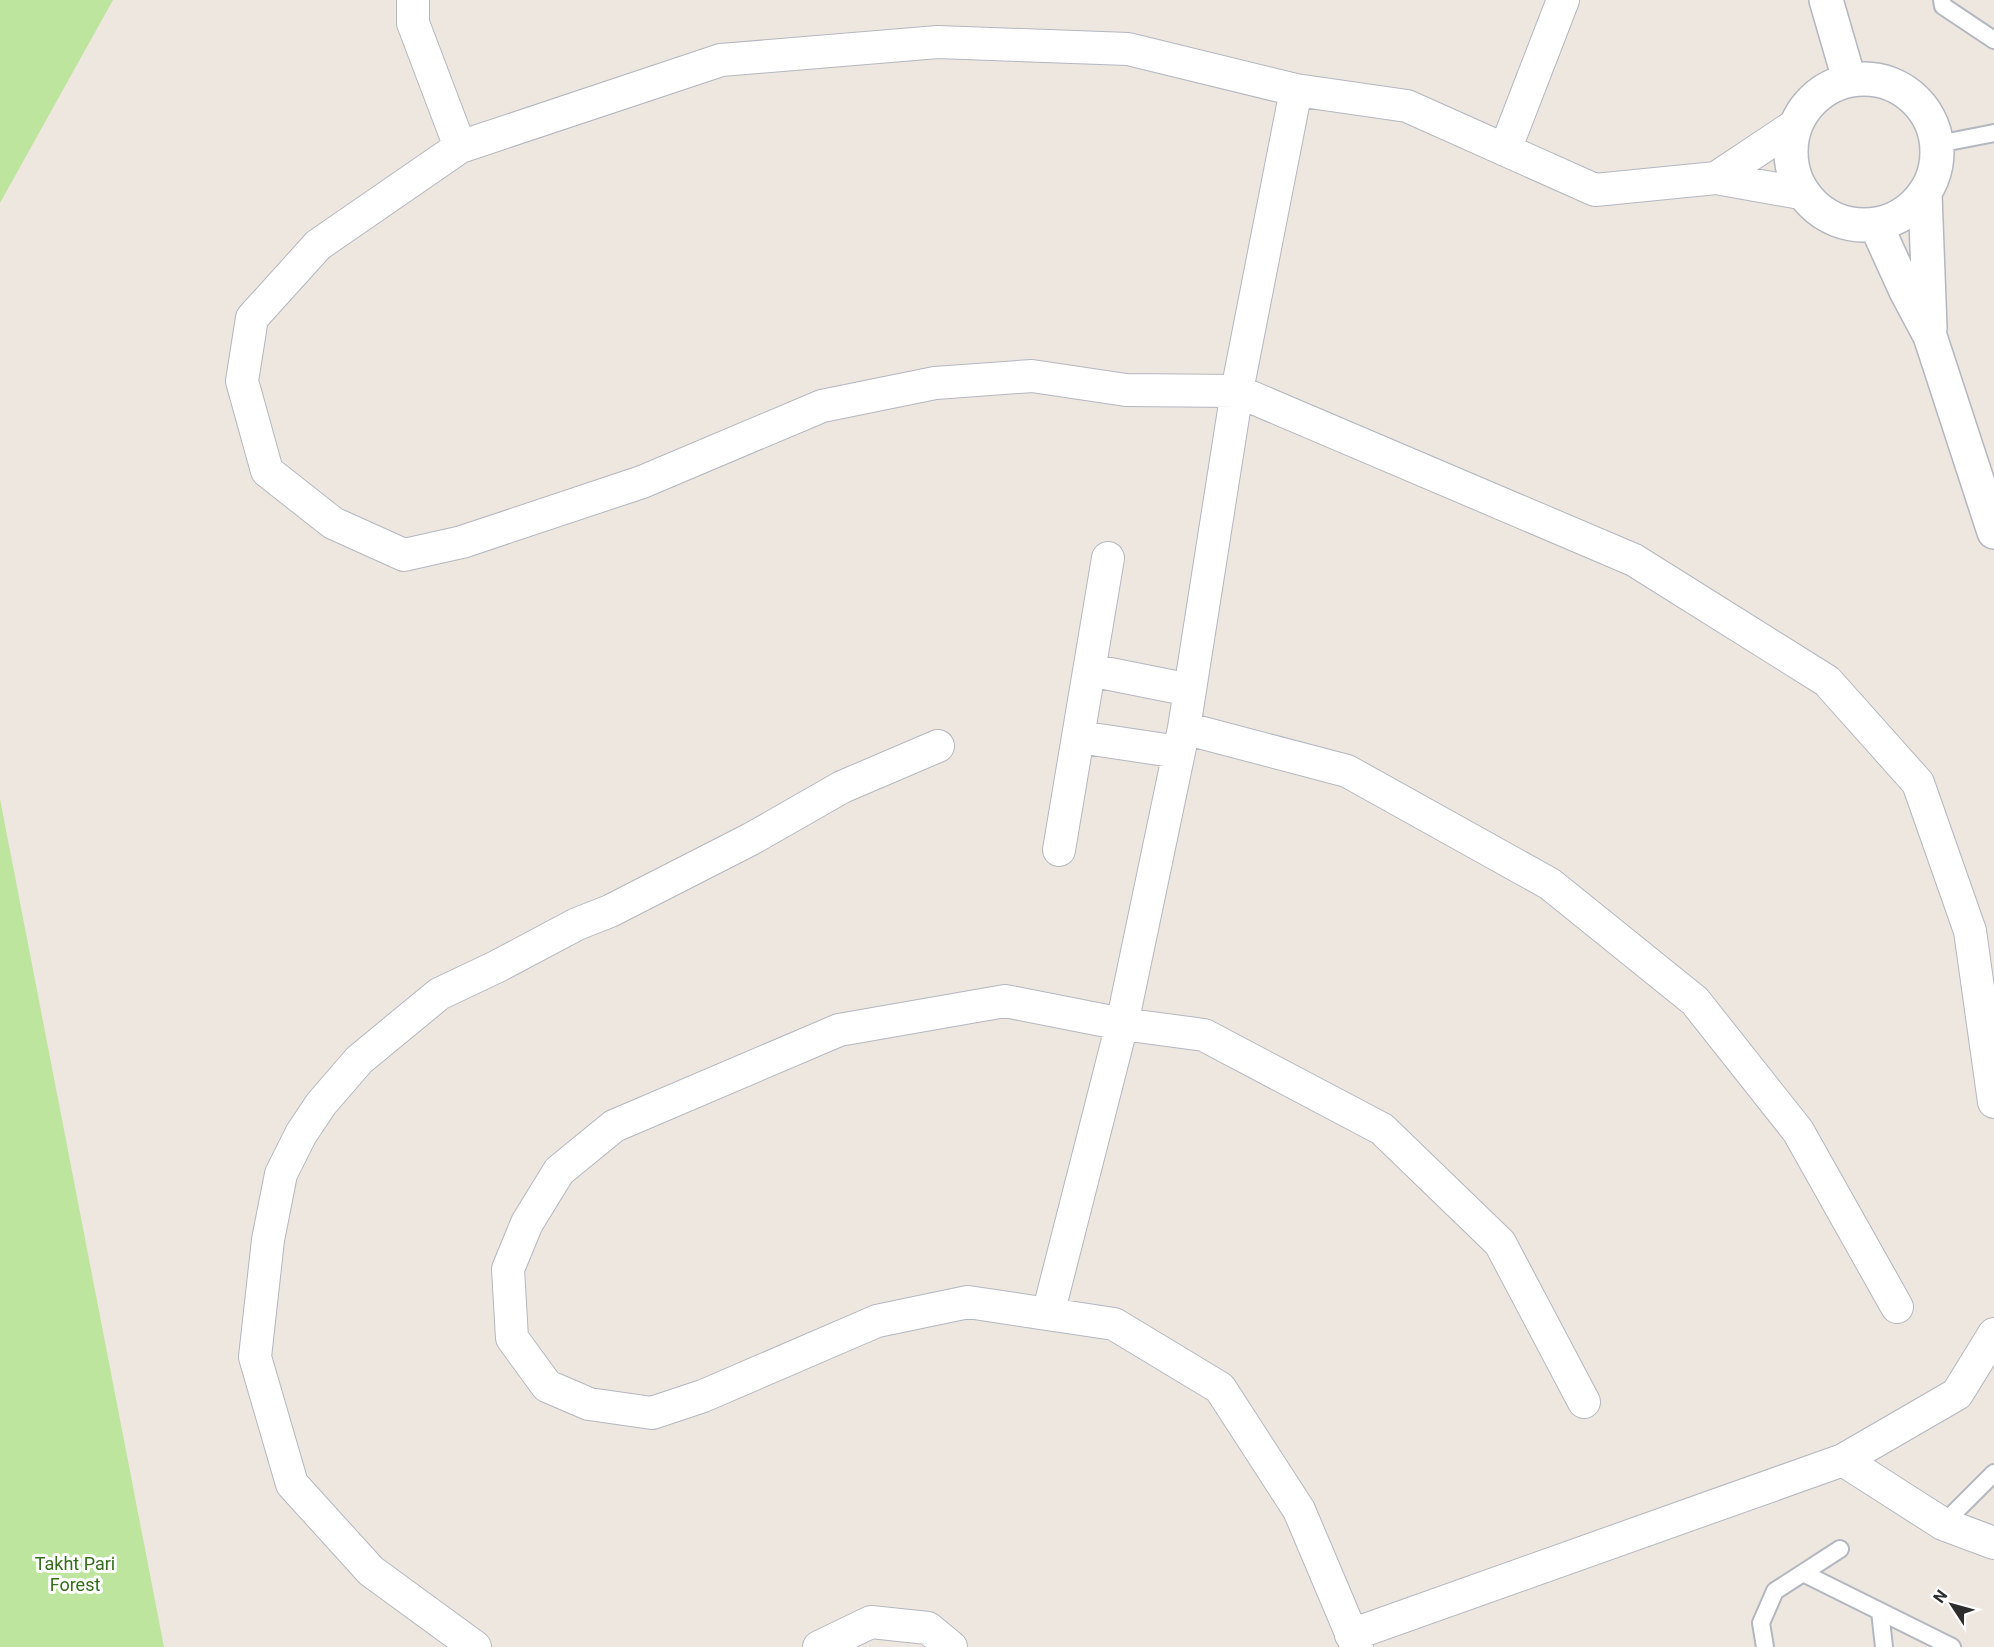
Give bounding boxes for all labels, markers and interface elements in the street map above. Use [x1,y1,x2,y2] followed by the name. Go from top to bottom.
[35,1553,115,1595] park label: Takht Pari Forest
[1922,1575,1982,1635] north arrow
[1929,1586,1951,1607] text: N

